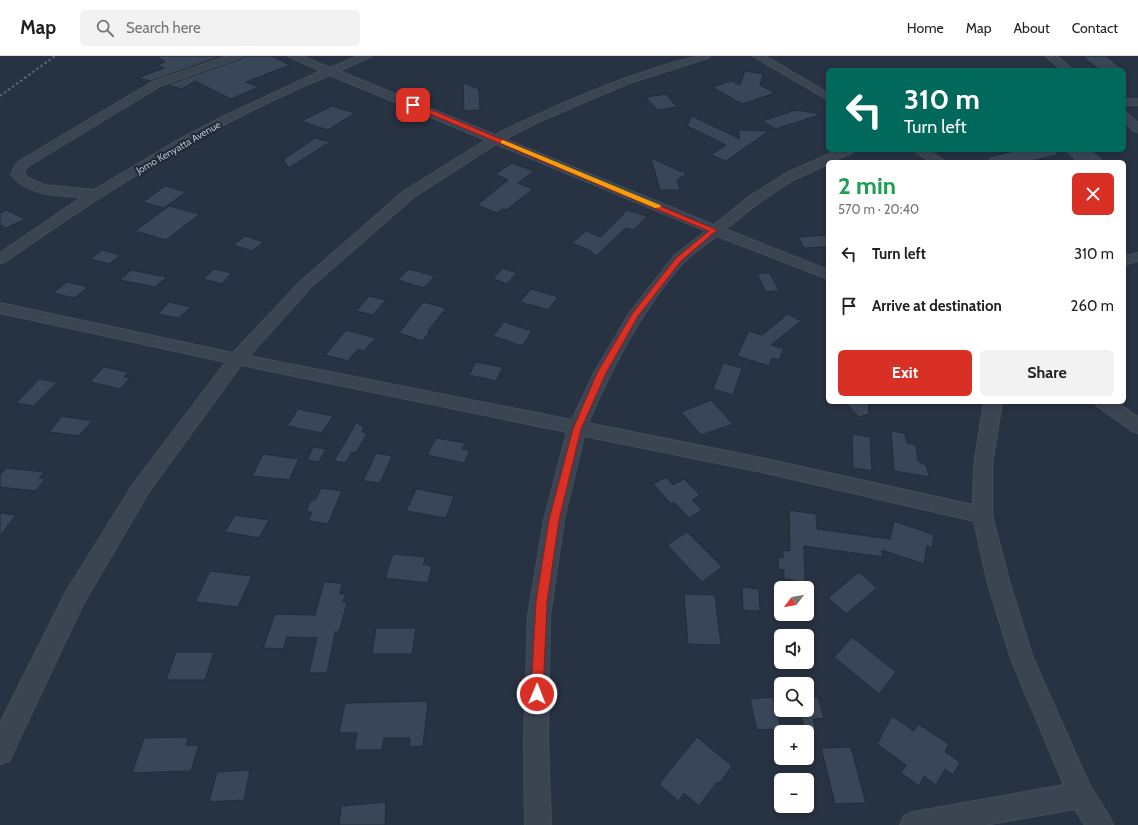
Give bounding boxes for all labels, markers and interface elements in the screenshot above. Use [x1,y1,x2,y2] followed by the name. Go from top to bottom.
[80,10,360,46] search box
[20,16,56,39] text: Map
[94,17,116,39] icon: search
[126,19,201,37] text: Search here
[907,19,944,37] text: Home
[966,19,991,37] text: Map
[1013,19,1050,37] text: About
[1072,19,1118,37] text: Contact
[904,82,980,116] text: 310 m
[838,84,890,136] icon: left
[396,88,430,122] pin
[402,94,424,116] icon: arrive
[904,116,967,138] text: Turn left
[133,118,223,177] street label: Jomo Kenyatta Avenue
[838,171,896,200] text: 2 min
[1072,173,1114,215] button: close
[838,201,919,217] text: 570 m · 20:40
[838,243,860,265] icon: left
[872,245,926,263] text: Turn left
[1074,245,1114,263] text: 310 m
[838,295,860,317] icon: arrive
[872,297,1002,315] text: Arrive at destination
[1071,297,1114,315] text: 260 m
[838,350,972,396] button: Exit
[980,350,1114,396] button: Share
[774,581,814,621] north arrow
[774,581,814,813] map controls
[774,629,814,669] button: sound
[516,673,558,715] position arrow
[774,677,814,717] button: search
[774,725,814,765] button: +
[774,773,814,813] button: −

